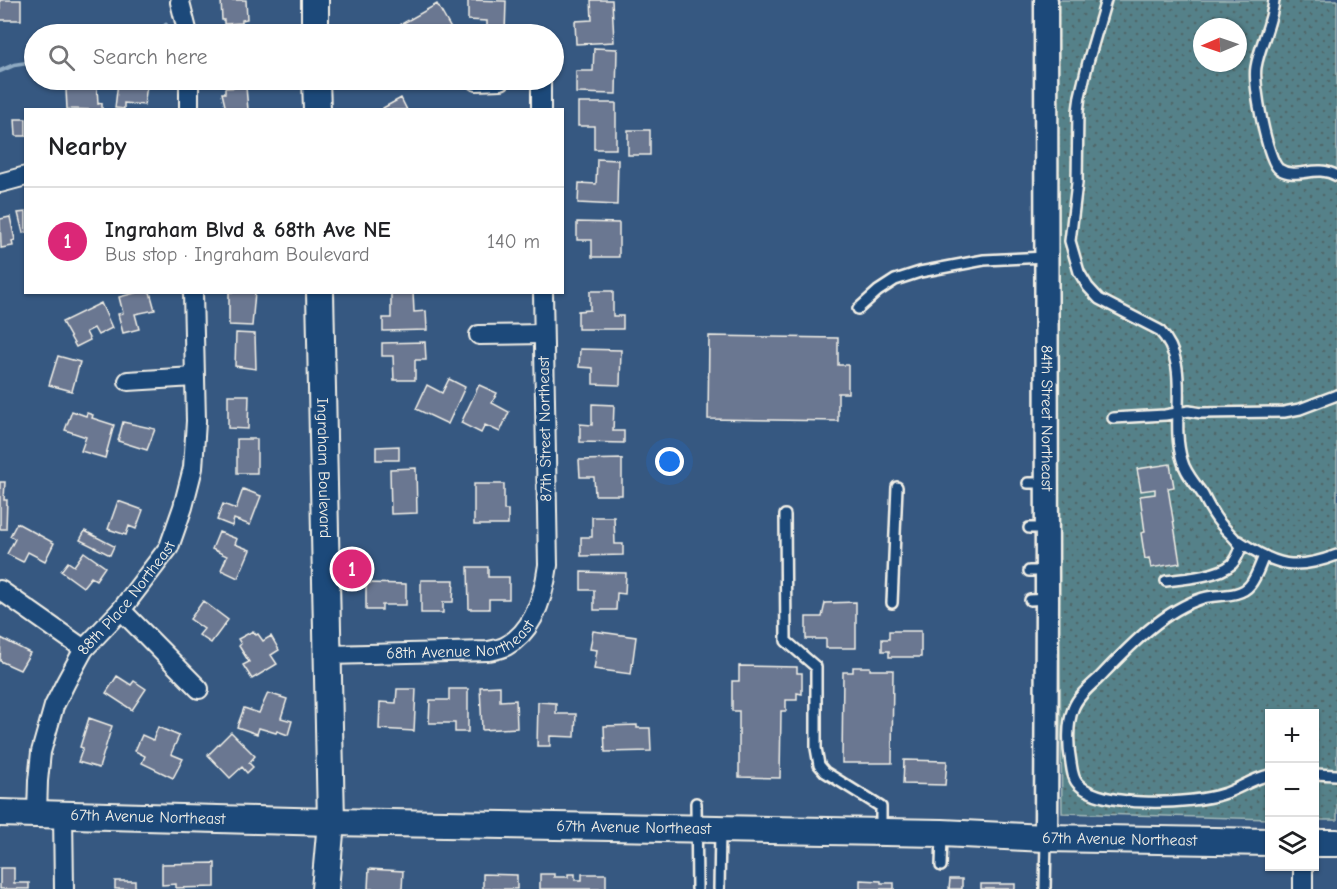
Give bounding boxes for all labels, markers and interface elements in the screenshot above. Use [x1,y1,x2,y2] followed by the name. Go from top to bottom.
[1193,18,1247,72] north arrow
[24,24,564,90] search box
[45,41,78,74] icon: search
[93,44,208,70] text: Search here
[48,132,127,162] text: Nearby
[105,217,391,243] text: Ingraham Blvd & 68th Ave NE
[64,230,71,253] text: 1
[487,230,540,253] text: 140 m
[105,243,370,266] text: Bus stop · Ingraham Boulevard
[1038,345,1056,491] street label: 84th Street Northeast
[535,356,555,502] street label: 87th Street Northeast
[313,398,334,538] street label: Ingraham Boulevard
[655,447,684,476] your location
[74,539,179,658] street label: 88th Place Northeast
[332,546,372,592] pin: 1
[386,616,538,663] street label: 68th Avenue Northeast
[1265,709,1319,871] map controls
[1265,709,1319,763] button: +
[1265,763,1319,817] button: −
[70,806,226,828] street label: 67th Avenue Northeast
[556,817,712,838] street label: 67th Avenue Northeast
[1265,817,1319,871] button: layers
[1042,829,1198,850] street label: 67th Avenue Northeast

